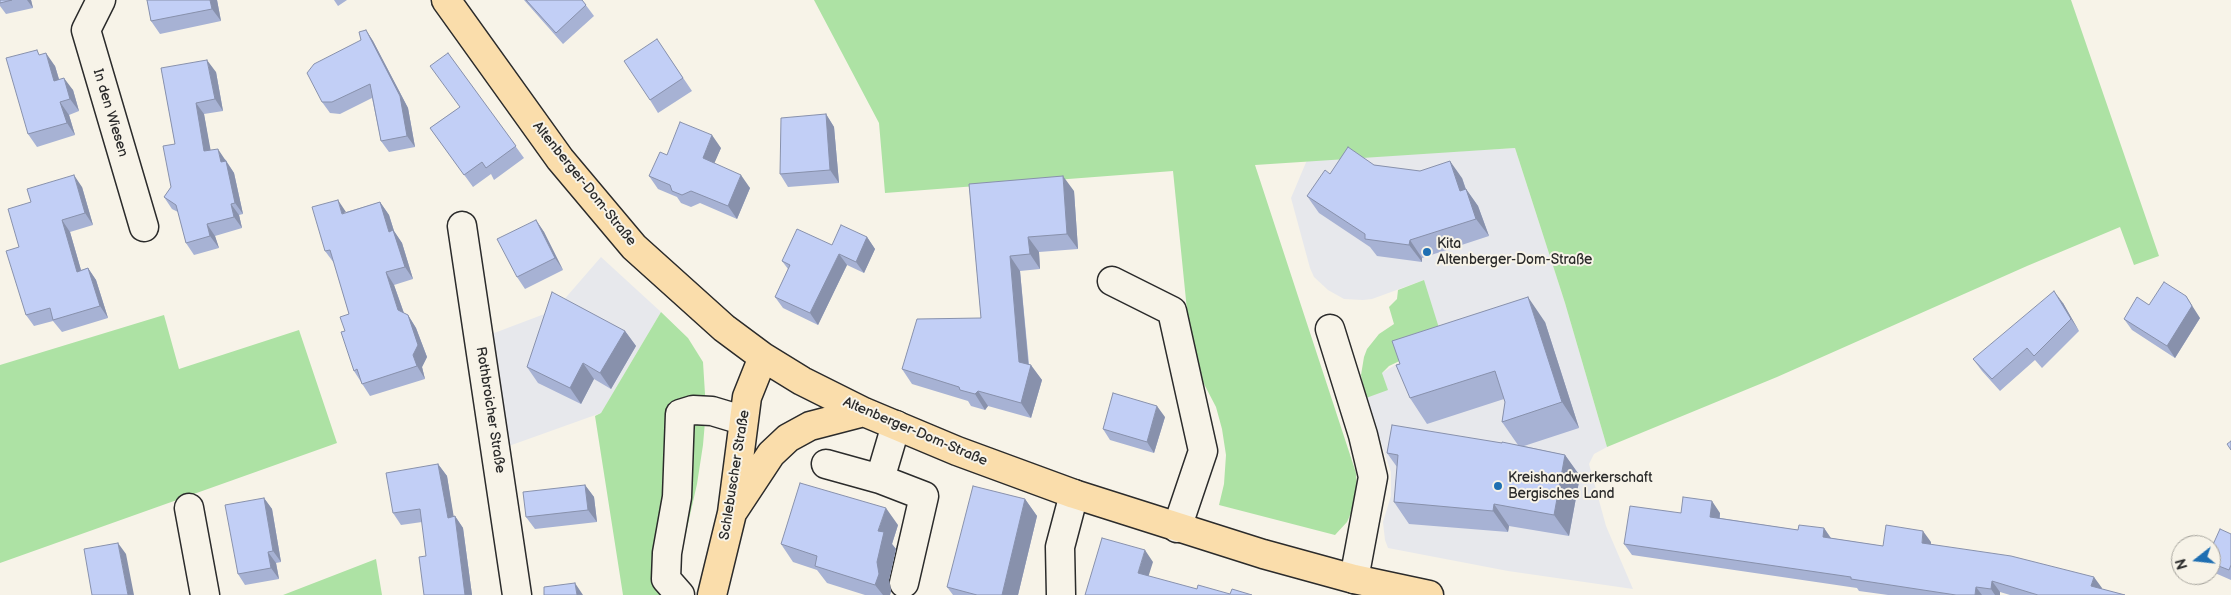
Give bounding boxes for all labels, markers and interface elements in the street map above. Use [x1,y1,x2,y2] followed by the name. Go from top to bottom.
[89,67,131,159] street label: In den Wiesen
[529,118,639,250] street label: Altenberger-Dom-Straße
[1437,236,1592,268] place label: Kita Altenberger-Dom-Straße
[1421,246,1433,258] marker: Kita Altenberger-Dom-Straße
[472,346,508,474] street label: Rothbroicher Straße
[840,394,990,470] street label: Altenberger-Dom-Straße
[716,409,754,541] street label: Schlebuscher Straße
[1508,470,1653,502] place label: Kreishandwerkerschaft Bergisches Land
[1492,480,1504,492] marker: Kreishandwerkerschaft Bergisches Land
[2171,535,2221,585] north arrow
[2172,557,2192,571] text: N

